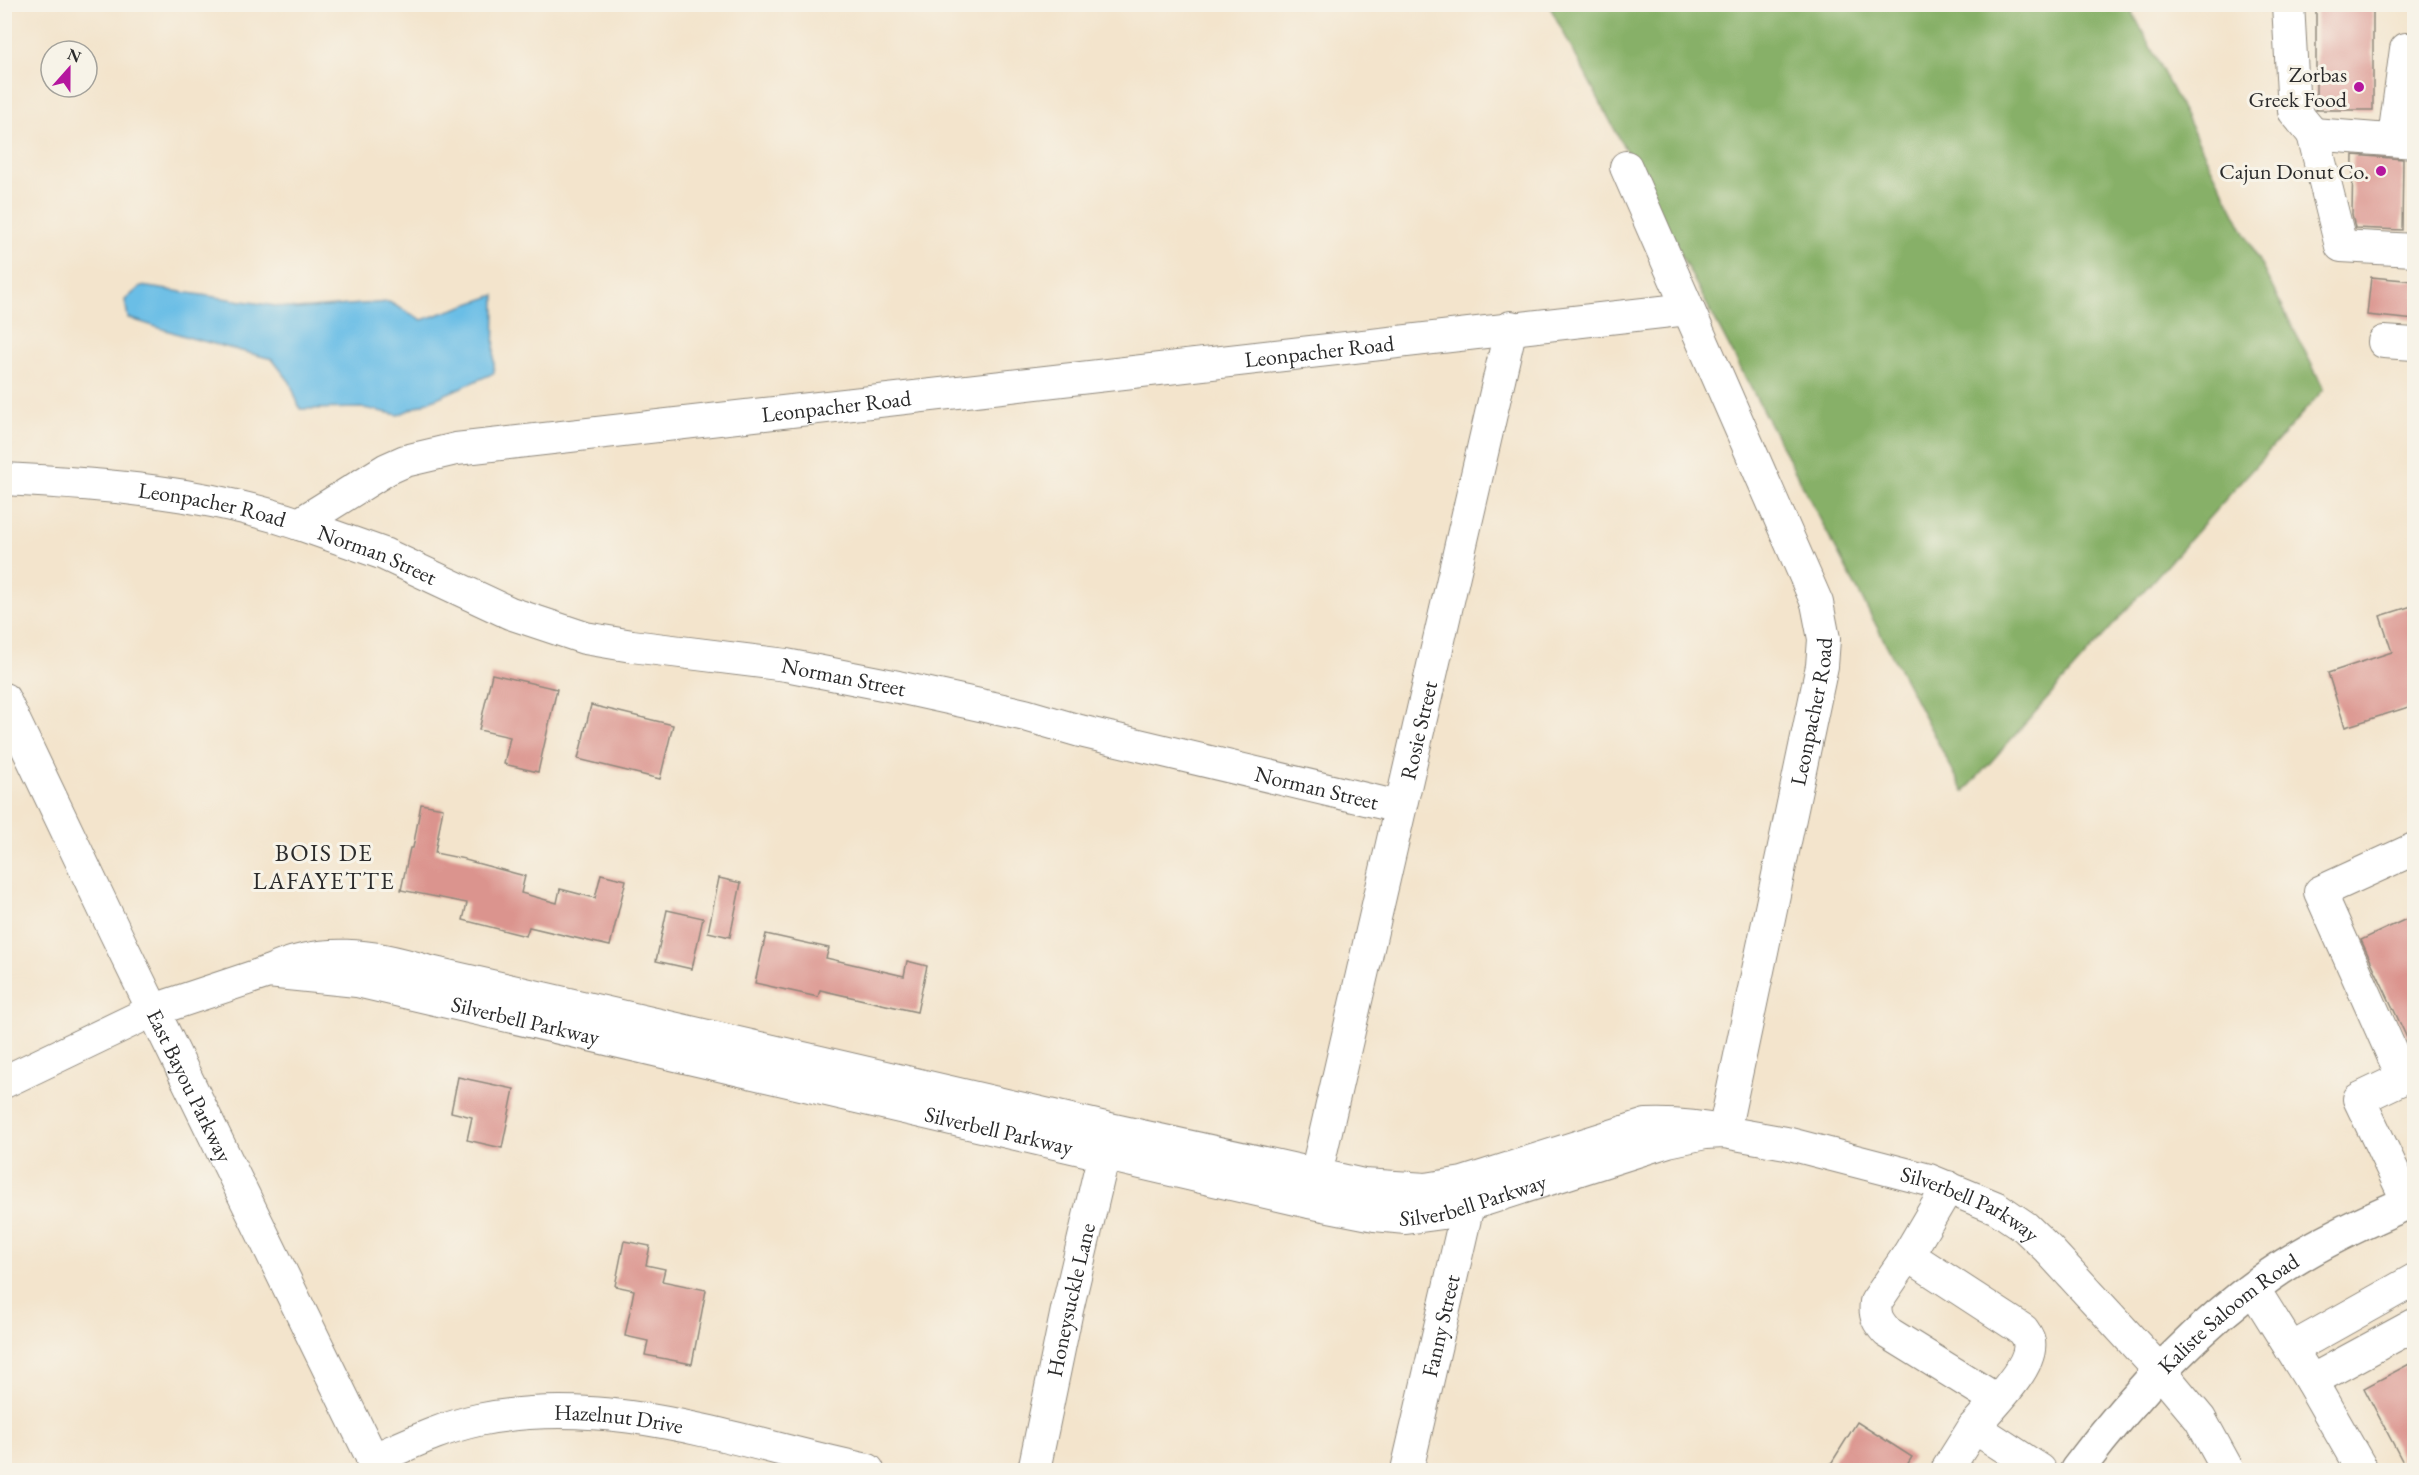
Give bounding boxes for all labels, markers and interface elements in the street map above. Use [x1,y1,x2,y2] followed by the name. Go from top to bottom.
[39,39,99,99] north arrow
[64,43,84,68] text: N
[2248,60,2348,114] place label: Zorbas Greek Food
[2352,80,2366,94] marker: Zorbas Greek Food
[2219,157,2369,186] place label: Cajun Donut Co.
[2374,164,2388,178] marker: Cajun Donut Co.
[1243,328,1396,374] street label: Leonpacher Road
[760,383,913,429] street label: Leonpacher Road
[137,476,290,534] street label: Leonpacher Road
[314,518,442,592] street label: Norman Street
[1783,636,1839,788] street label: Leonpacher Road
[779,650,909,703] street label: Norman Street
[1393,678,1444,783] street label: Rosie Street
[1252,759,1381,817] street label: Norman Street
[253,837,395,896] district label: BOIS DE LAFAYETTE
[448,989,603,1052] street label: Silverbell Parkway
[140,1004,239,1167] street label: East Bayou Parkway
[922,1099,1076,1162] street label: Silverbell Parkway
[1898,1159,2046,1249] street label: Silverbell Parkway
[1398,1167,1550,1233] street label: Silverbell Parkway
[1040,1220,1102,1379] street label: Honeysuckle Lane
[2152,1246,2305,1380] street label: Kaliste Saloom Road
[1415,1272,1467,1380] street label: Fanny Street
[554,1398,686,1441] street label: Hazelnut Drive

